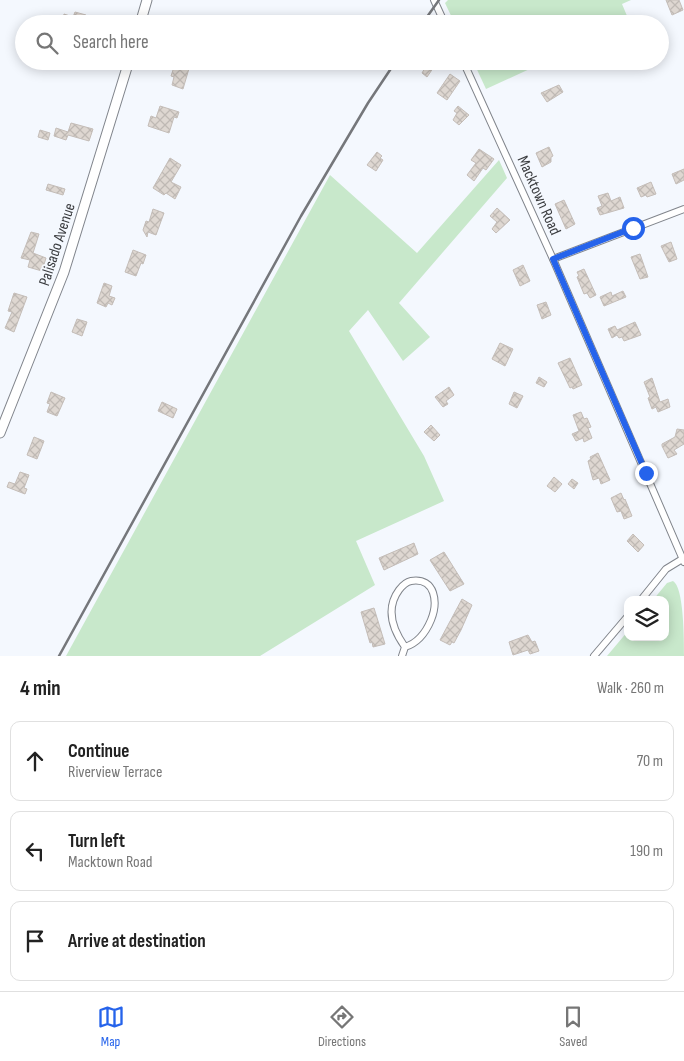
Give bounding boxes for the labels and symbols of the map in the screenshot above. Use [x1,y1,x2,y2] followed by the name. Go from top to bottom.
[513,153,565,238] street label: Macktown Road
[35,201,80,288] street label: Palisado Avenue
[622,217,645,240] route start
[635,462,658,485] route end

